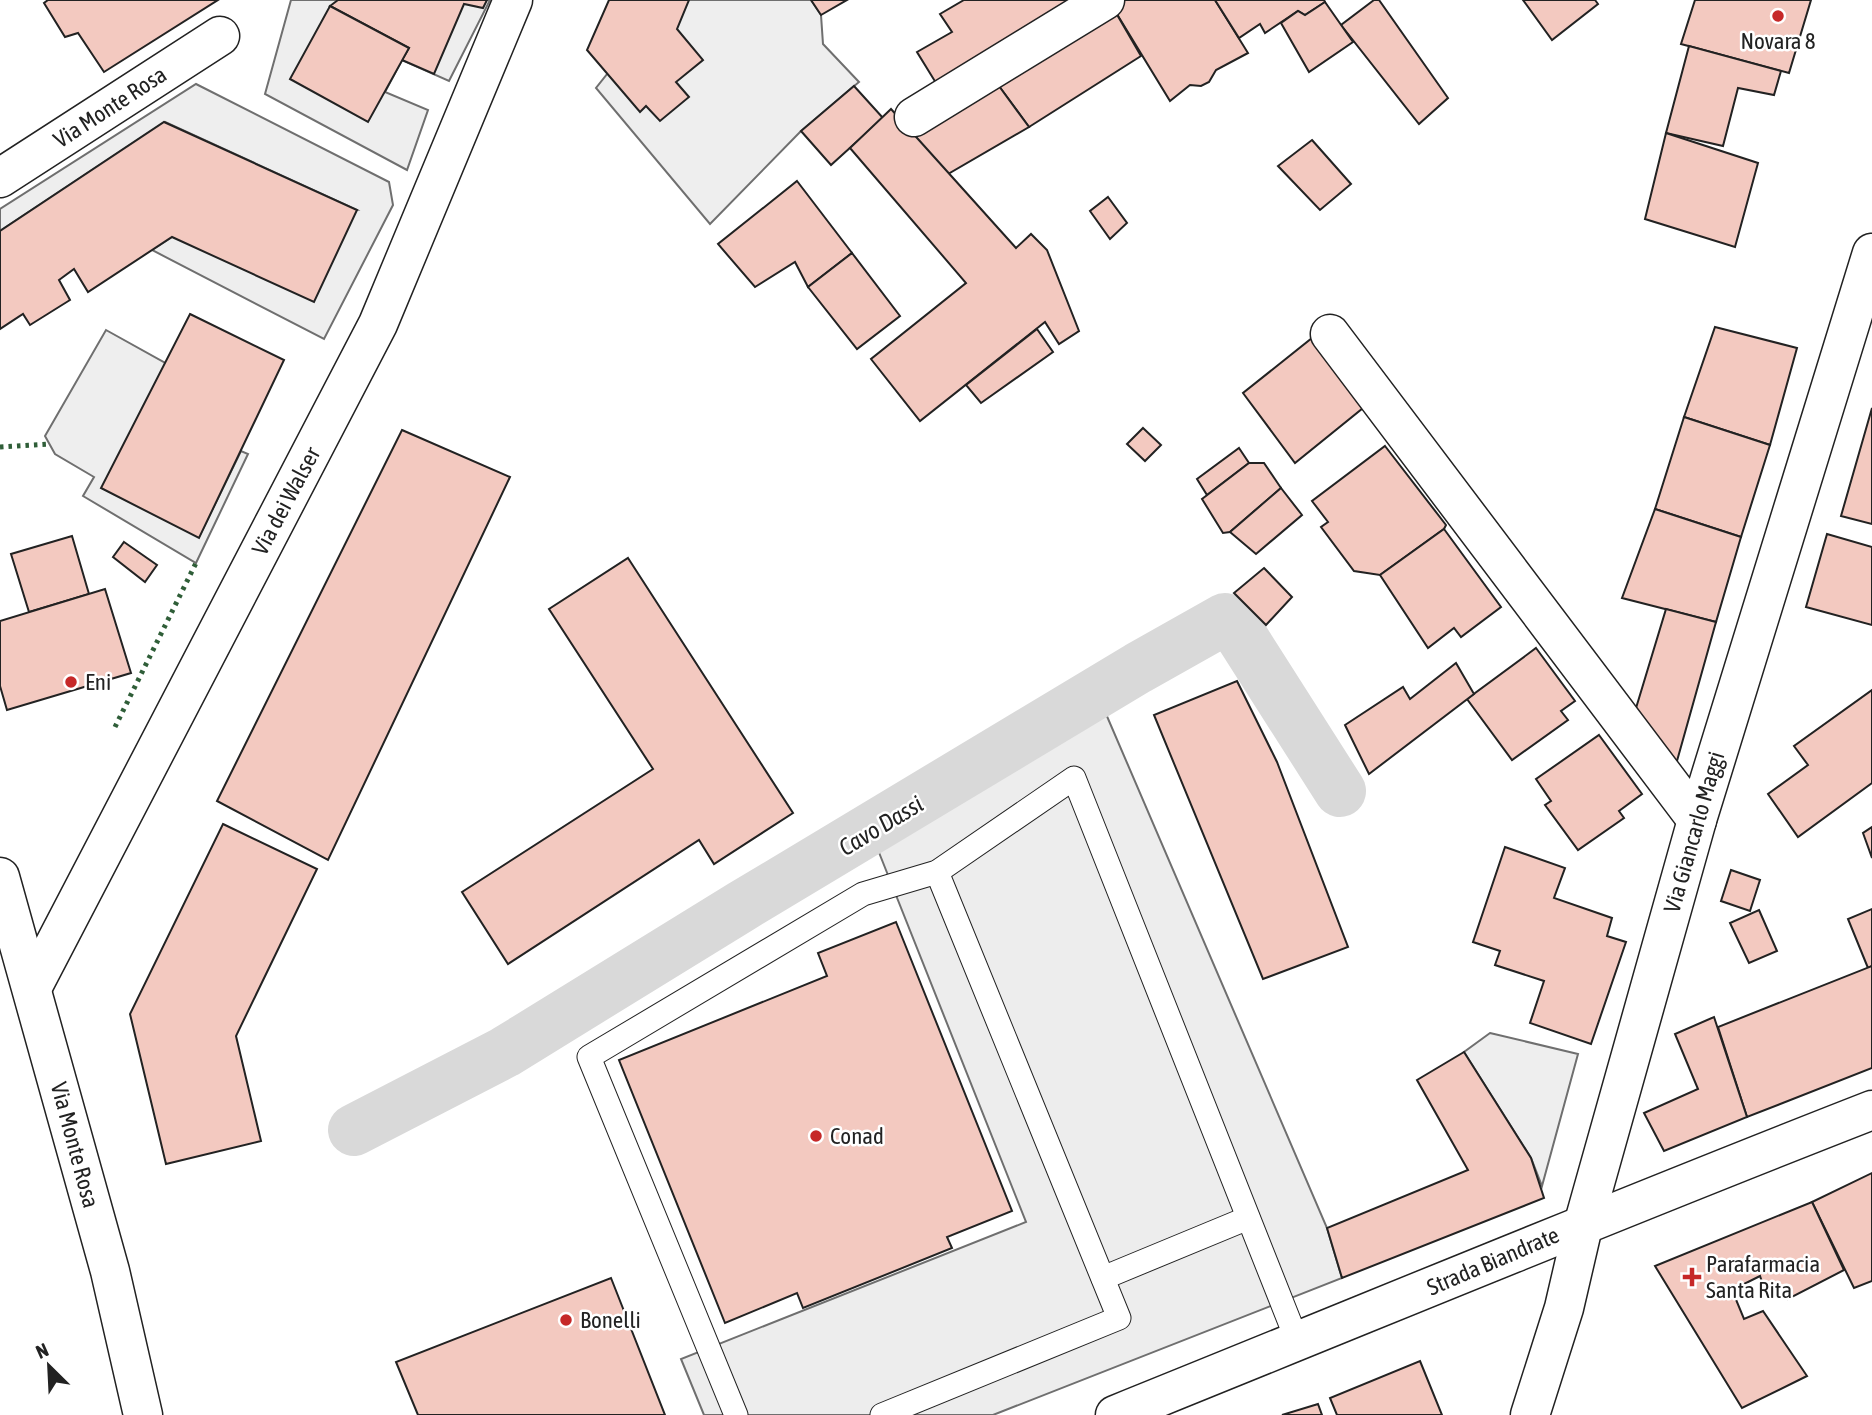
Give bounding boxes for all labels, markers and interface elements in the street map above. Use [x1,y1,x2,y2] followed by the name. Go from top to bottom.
[1770,8,1786,24] marker: Novara 8
[1740,28,1816,54] place label: Novara 8
[49,61,171,153] street label: Via Monte Rosa
[247,442,326,559] street label: Via dei Walser
[85,669,111,695] place label: Eni
[63,674,79,690] marker: Eni
[1659,748,1729,916] street label: Via Giancarlo Maggi
[834,790,928,861] water label: Cavo Dassi
[46,1079,104,1211] street label: Via Monte Rosa
[830,1123,884,1149] place label: Conad
[808,1128,824,1144] marker: Conad
[1423,1222,1563,1300] street label: Strada Biandrate
[1706,1251,1820,1303] place label: Parafarmacia Santa Rita
[1684,1269,1700,1285] marker: Parafarmacia Santa Rita
[580,1307,641,1333] place label: Bonelli
[558,1312,574,1328] marker: Bonelli
[14,1331,84,1401] north arrow
[32,1338,52,1363] text: N

